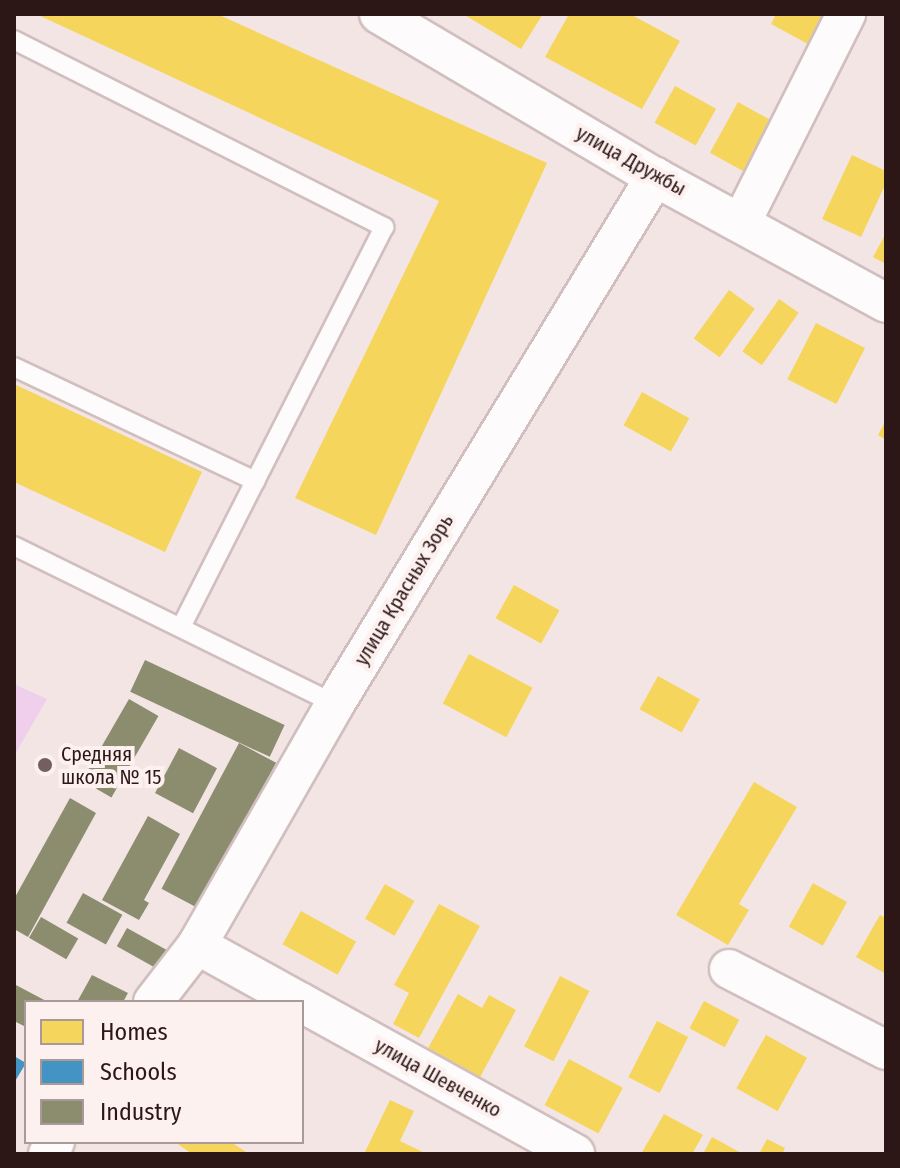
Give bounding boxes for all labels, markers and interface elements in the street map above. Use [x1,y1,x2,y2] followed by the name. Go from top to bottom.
[572,121,690,201] street label: улица Дружбы
[350,510,458,670] street label: улица Красных Зорь
[61,742,161,789] place label: Средняя школа № 15
[36,756,54,774] marker: Средняя школа № 15
[24,1000,304,1144] legend
[100,1018,168,1046] text: Homes
[371,1033,505,1123] street label: улица Шевченко
[100,1058,177,1086] text: Schools
[100,1098,182,1126] text: Industry

